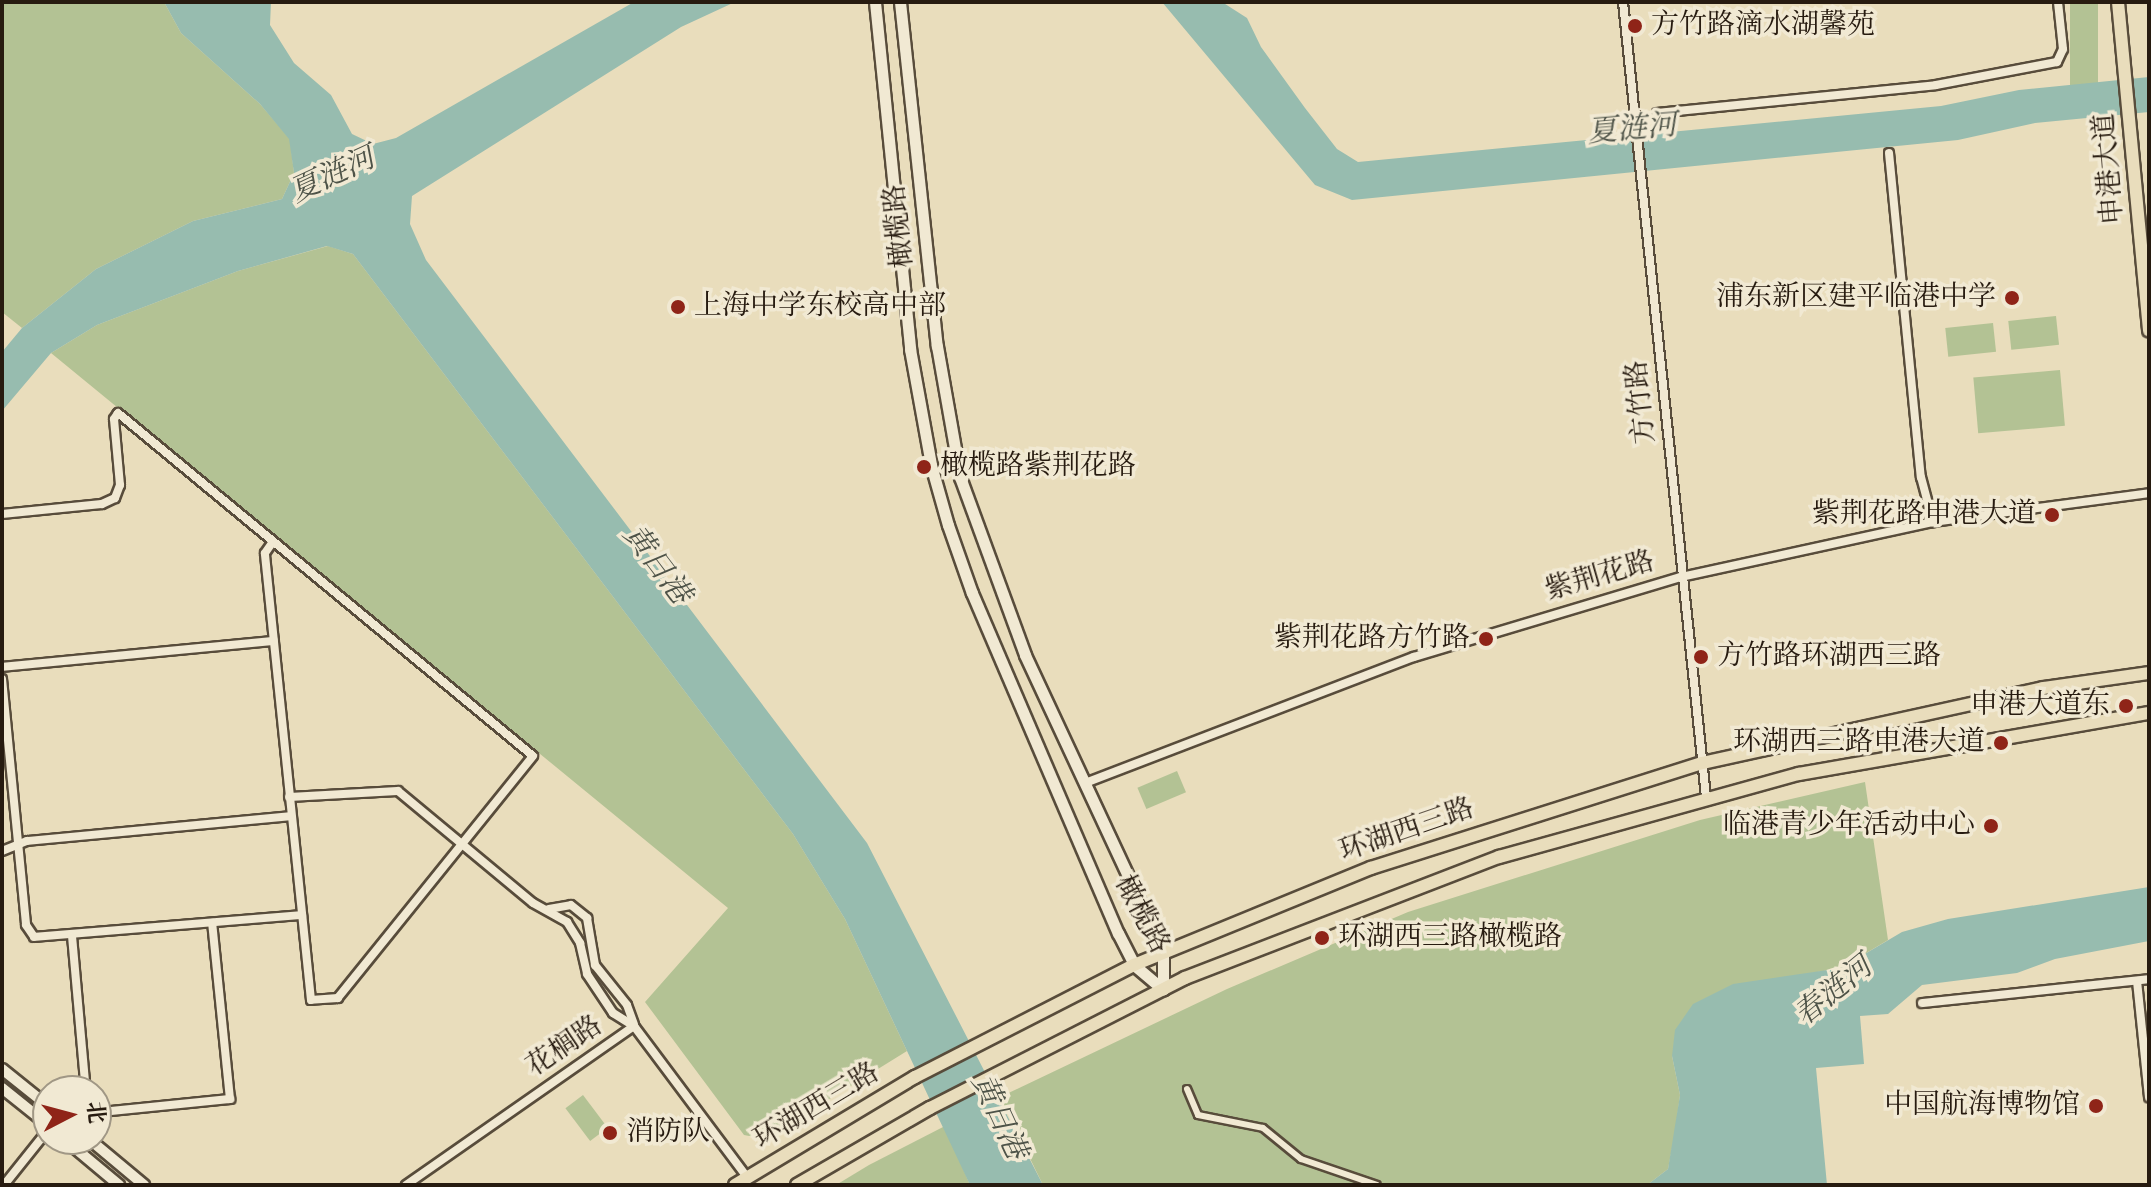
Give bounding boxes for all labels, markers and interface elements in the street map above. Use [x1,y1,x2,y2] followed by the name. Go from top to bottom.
[1651,9,1875,43] place label: 方竹路滴水湖馨苑
[1626,17,1644,35] marker: 方竹路滴水湖馨苑
[1586,108,1678,152] water label: 夏涟河
[2088,112,2132,226] street label: 申港大道
[285,141,381,211] water label: 夏涟河
[879,182,921,270] street label: 橄榄路
[1716,281,1996,315] place label: 浦东新区建平临港中学
[2003,289,2021,307] marker: 浦东新区建平临港中学
[694,290,946,324] place label: 上海中学东校高中部
[669,298,687,316] marker: 上海中学东校高中部
[1621,358,1663,446] street label: 方竹路
[940,450,1136,484] place label: 橄榄路紫荆花路
[915,458,933,476] marker: 橄榄路紫荆花路
[1812,498,2036,532] place label: 紫荆花路申港大道
[2043,506,2061,524] marker: 紫荆花路申港大道
[615,518,697,612] water label: 黄日港
[1542,545,1658,609] street label: 紫荆花路
[1274,622,1470,656] place label: 紫荆花路方竹路
[1477,630,1495,648] marker: 紫荆花路方竹路
[1717,640,1941,674] place label: 方竹路环湖西三路
[1692,648,1710,666] marker: 方竹路环湖西三路
[1970,689,2110,723] place label: 申港大道东
[2117,697,2135,715] marker: 申港大道东
[1733,726,1985,760] place label: 环湖西三路申港大道
[1992,734,2010,752] marker: 环湖西三路申港大道
[1335,792,1479,870] street label: 环湖西三路
[1723,809,1975,843] place label: 临港青少年活动中心
[1982,817,2000,835] marker: 临港青少年活动中心
[1106,870,1176,960] street label: 橄榄路
[1338,921,1562,955] place label: 环湖西三路橄榄路
[1313,929,1331,947] marker: 环湖西三路橄榄路
[1788,950,1880,1034] water label: 春涟河
[521,1010,609,1084] street label: 花榈路
[748,1057,886,1157] street label: 环湖西三路
[963,1069,1033,1165] water label: 黄日港
[32,1075,112,1155] north arrow
[1884,1089,2080,1123] place label: 中国航海博物馆
[2087,1097,2105,1115] marker: 中国航海博物馆
[78,1100,111,1125] text: 北
[626,1116,710,1150] place label: 消防队
[601,1124,619,1142] marker: 消防队

